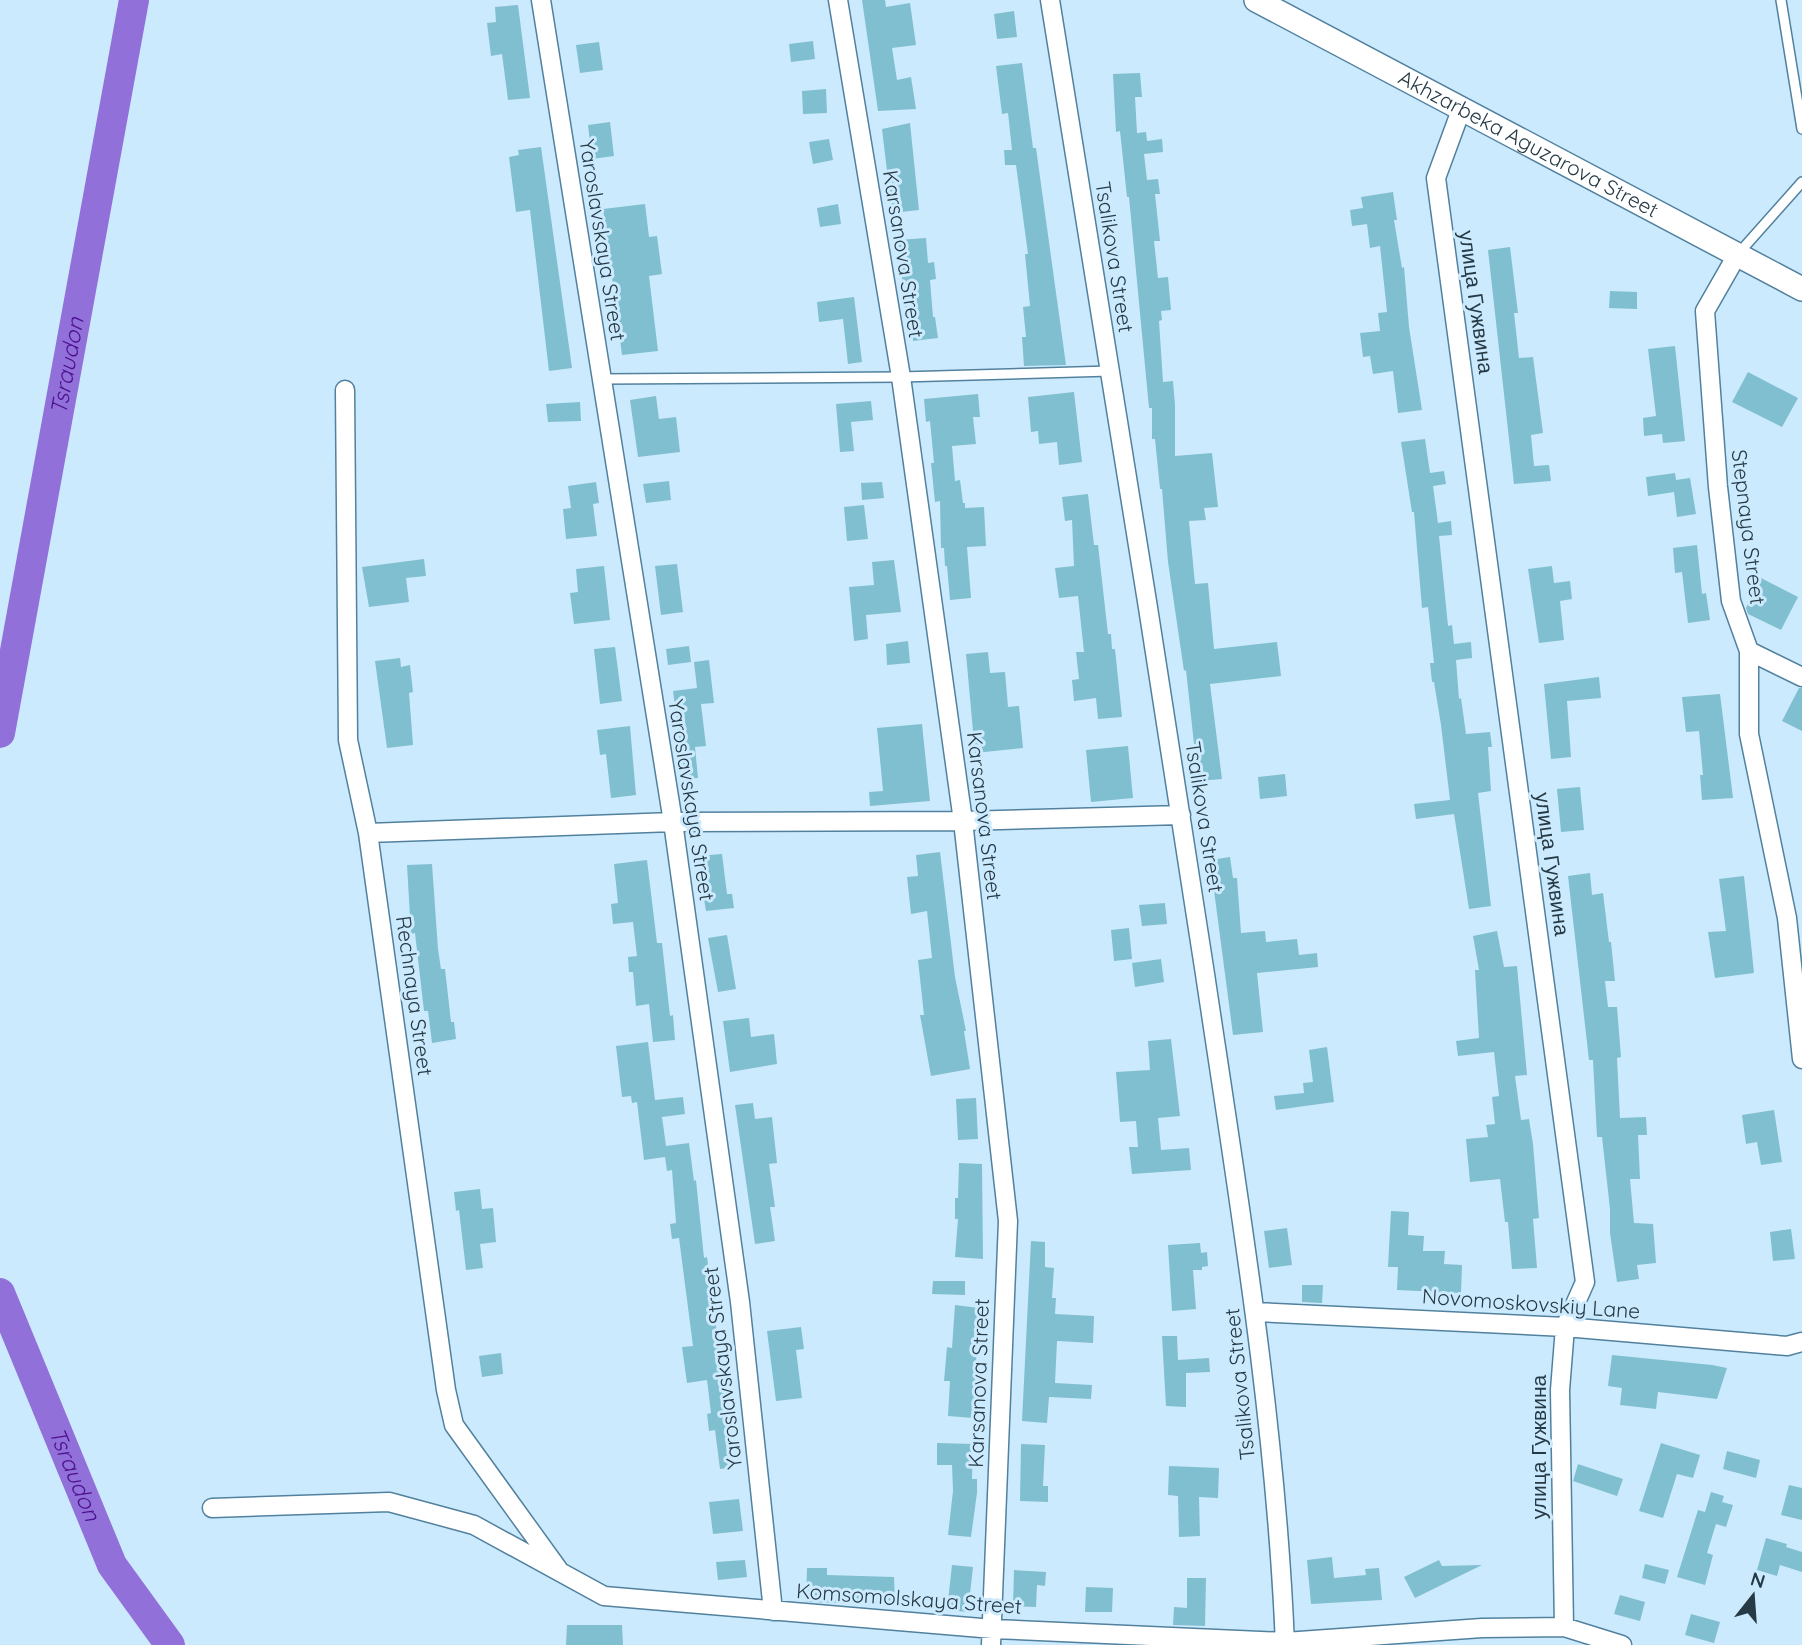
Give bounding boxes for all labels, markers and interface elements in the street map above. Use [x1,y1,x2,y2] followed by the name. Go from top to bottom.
[1394,64,1663,223] street label: Akhzarbeka Aguzarova Street
[574,137,632,343] street label: Yaroslavskaya Street
[878,168,930,340] street label: Karsanova Street
[1090,179,1140,334] street label: Tsalikova Street
[1454,229,1500,375] street label: улица Гужвина
[43,314,90,417] water label: Tsraudon
[1727,448,1771,606] street label: Stepnaya Street
[663,697,721,903] street label: Yaroslavskaya Street
[962,730,1008,902] street label: Karsanova Street
[1180,739,1230,894] street label: Tsalikova Street
[1530,791,1576,937] street label: улица Гужвина
[391,914,439,1078] street label: Rechnaya Street
[697,1265,747,1471] street label: Yaroslavskaya Street
[1421,1282,1641,1324] street label: Novomoskovskiy Lane
[962,1298,994,1468] street label: Karsanova Street
[1218,1307,1260,1461] street label: Tsalikova Street
[1525,1374,1551,1519] street label: улица Гужвина
[43,1423,108,1526] water label: Tsraudon
[1718,1561,1788,1631] north arrow
[1748,1566,1768,1593] text: N
[795,1577,1023,1619] street label: Komsomolskaya Street

